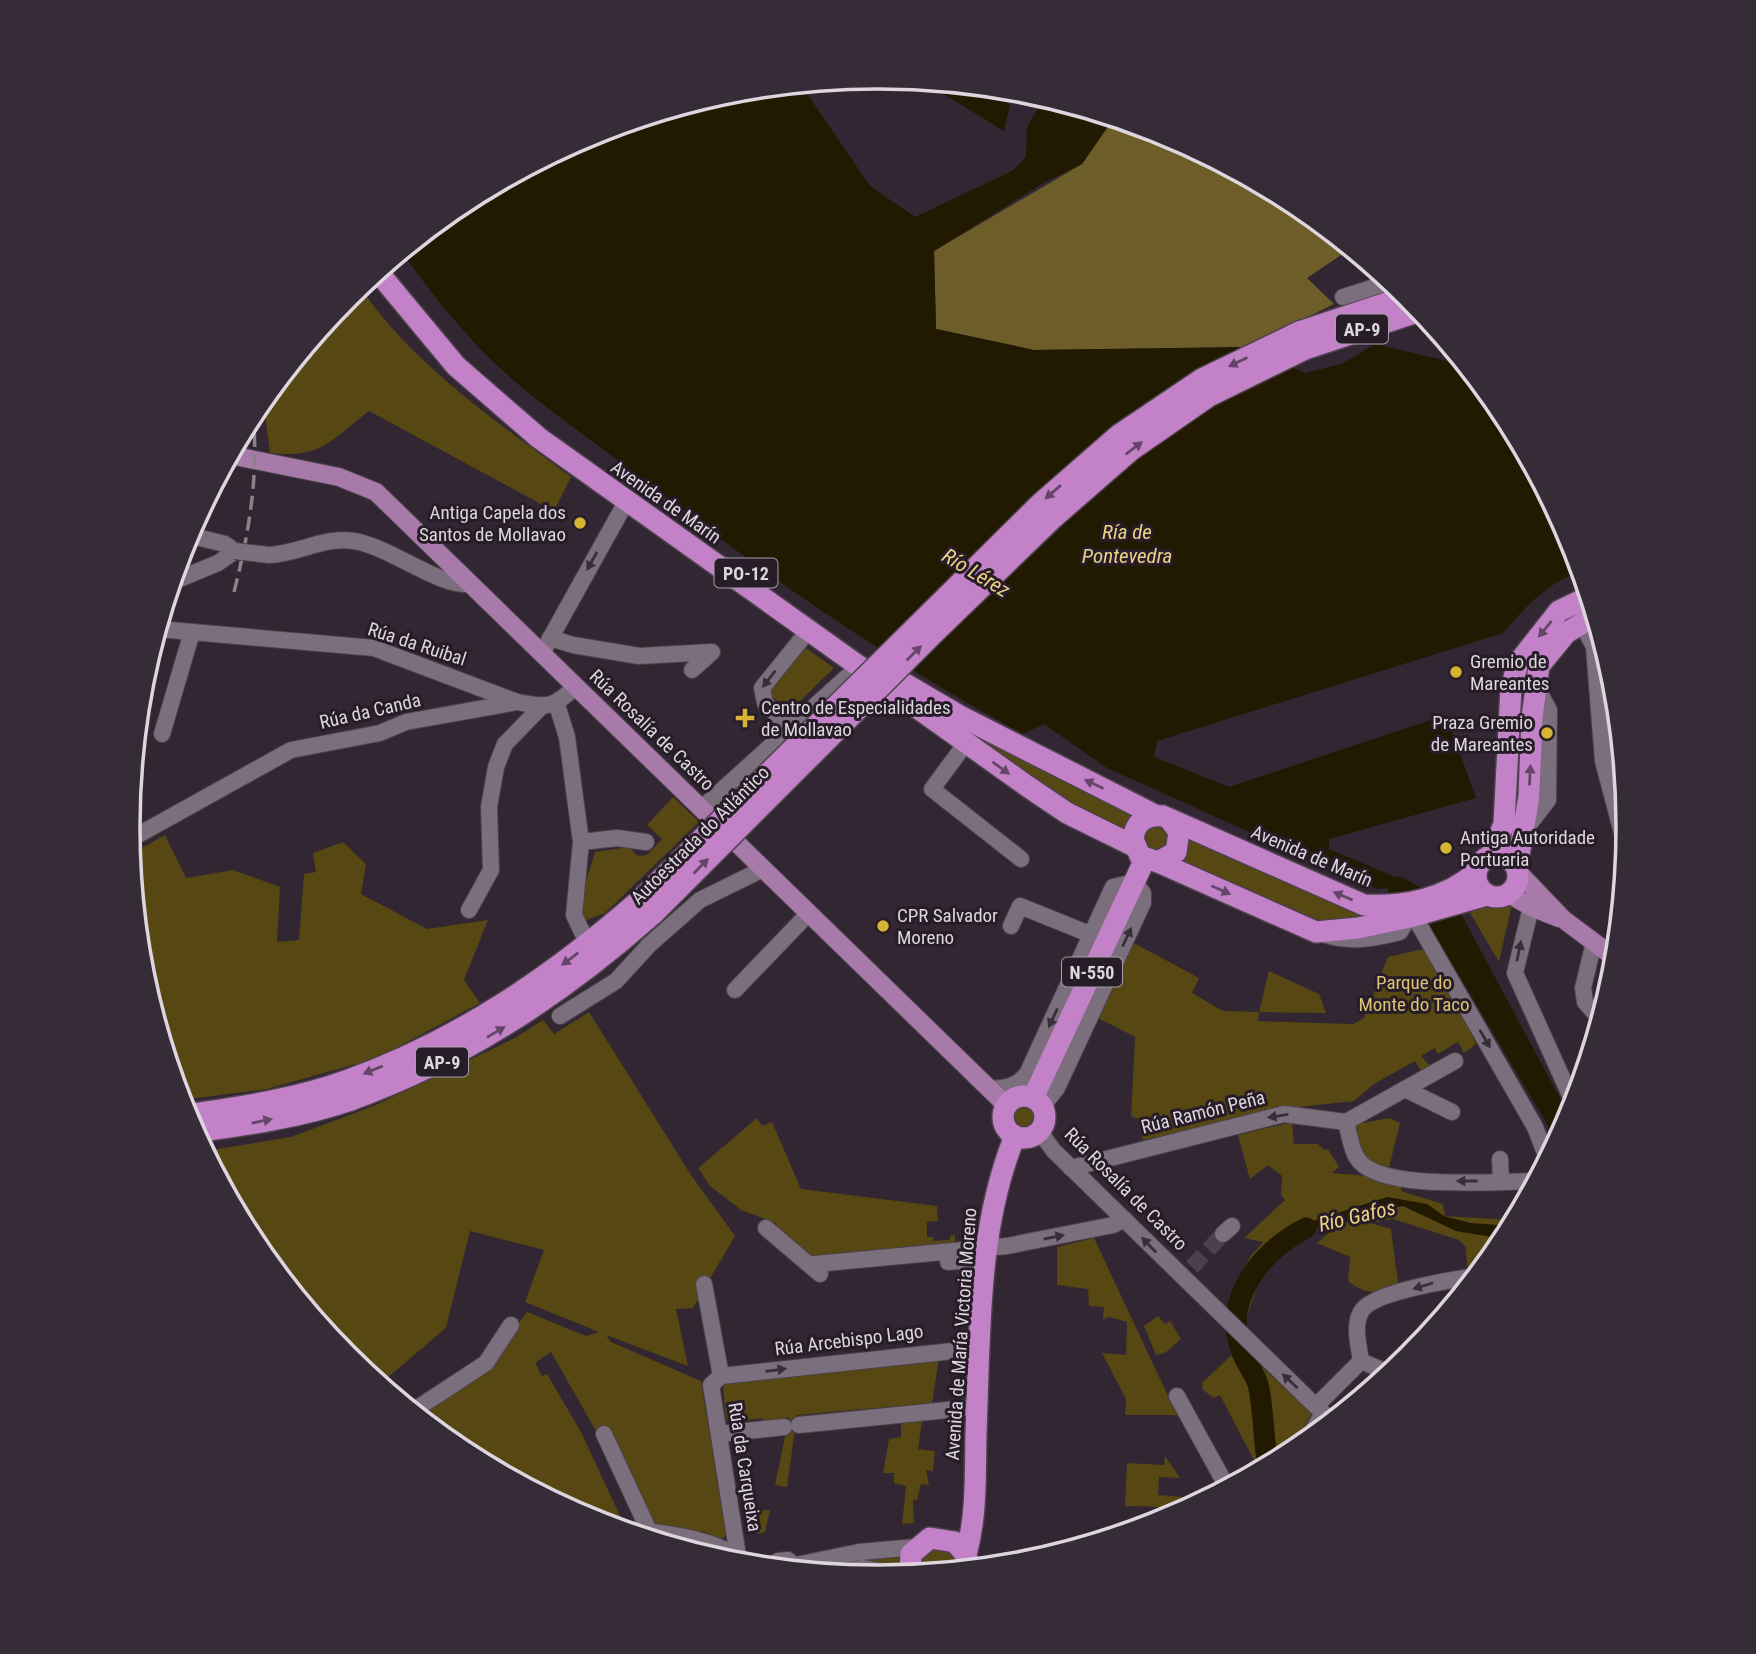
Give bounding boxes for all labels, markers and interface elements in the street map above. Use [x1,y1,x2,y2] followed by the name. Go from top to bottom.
[1336,314,1388,344] road number: AP-9
[1228,356,1248,367] one-way arrow
[1125,442,1143,456] one-way arrow
[606,455,726,549] street label: Avenida de Marín
[1044,484,1062,500] one-way arrow
[419,501,566,546] place label: Antiga Capela dos Santos de Mollavao
[572,515,588,531] marker: Antiga Capela dos Santos de Mollavao
[1082,520,1172,568] water label: Ría de Pontevedra
[938,544,1014,602] water label: Río Lérez
[586,551,598,571] one-way arrow
[714,558,778,588] road number: PO-12
[365,617,469,671] street label: Rúa da Ruibal
[1537,620,1552,638] one-way arrow
[905,646,922,662] one-way arrow
[1470,650,1549,695] place label: Gremio de Mareantes
[1448,664,1464,680] marker: Gremio de Mareantes
[585,665,719,795] street label: Rúa Rosalía de Castro
[762,670,777,688] one-way arrow
[317,688,423,734] street label: Rúa da Canda
[761,696,951,741] place label: Centro de Especialidades de Mollavao
[735,708,755,728] marker: Centro de Especialidades de Mollavao
[1431,711,1533,756] place label: Praza Gremio de Mareantes
[1539,725,1555,741] marker: Praza Gremio de Mareantes
[626,761,774,909] street label: Autoestrada do Atlántico
[992,761,1010,775] one-way arrow
[1524,764,1535,786] one-way arrow
[1084,778,1104,789] one-way arrow
[1248,820,1376,892] street label: Avenida de Marín
[1460,826,1595,871] place label: Antiga Autoridade Portuaria
[1438,840,1454,856] marker: Antiga Autoridade Portuaria
[693,858,710,875] one-way arrow
[1211,884,1231,896] one-way arrow
[1332,891,1353,902] one-way arrow
[897,904,998,949] place label: CPR Salvador Moreno
[875,918,891,934] marker: CPR Salvador Moreno
[1122,927,1133,947] one-way arrow
[1513,940,1524,962] one-way arrow
[561,951,579,965] one-way arrow
[1062,958,1122,987] road number: N-550
[1358,971,1470,1016] park label: Parque do Monte do Taco
[1047,1008,1059,1028] one-way arrow
[487,1025,506,1038] one-way arrow
[1479,1029,1491,1049] one-way arrow
[416,1048,468,1077] road number: AP-9
[362,1065,383,1076] one-way arrow
[1139,1085,1267,1139] street label: Rúa Ramón Peña
[1267,1111,1289,1122] one-way arrow
[251,1116,273,1127] one-way arrow
[1060,1123,1192,1255] street label: Rúa Rosalía de Castro
[1456,1175,1478,1187] one-way arrow
[1316,1195,1398,1237] water label: Río Gafos
[941,1207,981,1461] street label: Avenida de María Victoria Moreno
[1043,1231,1065,1242] one-way arrow
[1140,1236,1157,1253] one-way arrow
[1413,1282,1434,1292] one-way arrow
[773,1319,925,1361] street label: Rúa Arcebispo Lago
[765,1364,787,1375] one-way arrow
[1281,1372,1298,1389] one-way arrow
[723,1401,767,1533] street label: Rúa da Carqueixa

